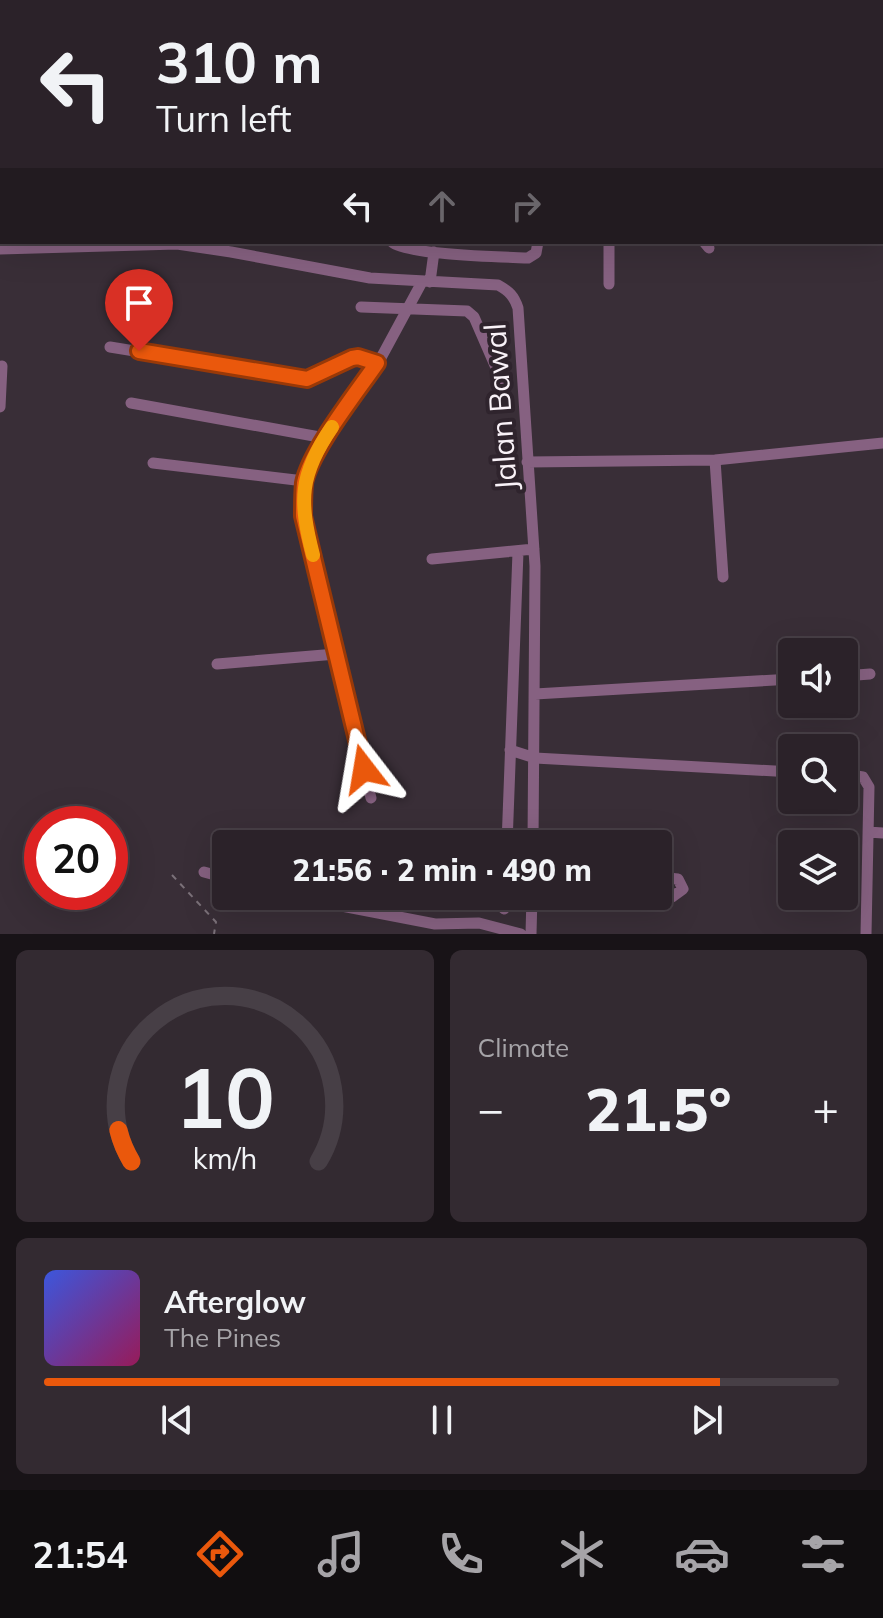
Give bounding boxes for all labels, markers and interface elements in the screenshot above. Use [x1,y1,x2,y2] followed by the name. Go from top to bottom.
[156,27,323,97] text: 310 m
[24,32,128,136] icon: left
[156,96,292,141] text: Turn left
[336,184,380,228] icon: left
[420,184,464,228] icon: ahead
[504,184,548,228] icon: right
[105,269,173,351] pin
[117,281,161,325] icon: arrive
[475,322,525,492] street label: Jalan Bawal
[778,638,858,910] map controls
[778,638,858,718] button: sound
[322,727,406,811] position arrow
[778,734,858,814] button: search
[24,806,128,910] speed limit sign: 20
[778,830,858,910] button: layers
[292,851,592,889] text: 21:56 · 2 min · 490 m
[478,1031,569,1064] text: Climate
[175,1044,275,1149] text: 10
[585,1071,732,1146] text: 21.5°
[478,1081,504,1136] text: −
[813,1081,839,1136] text: +
[192,1140,257,1176] text: km/h
[164,1283,306,1321] text: Afterglow
[164,1321,281,1354] text: The Pines
[155,1398,199,1442] icon: previous
[420,1398,464,1442] icon: pause
[685,1398,729,1442] icon: next
[192,1526,248,1582] icon: directions
[313,1526,369,1582] icon: music
[433,1526,489,1582] icon: phone
[554,1526,610,1582] icon: climate
[674,1526,730,1582] icon: car
[795,1526,851,1582] icon: filters
[32,1532,128,1577] text: 21:54

